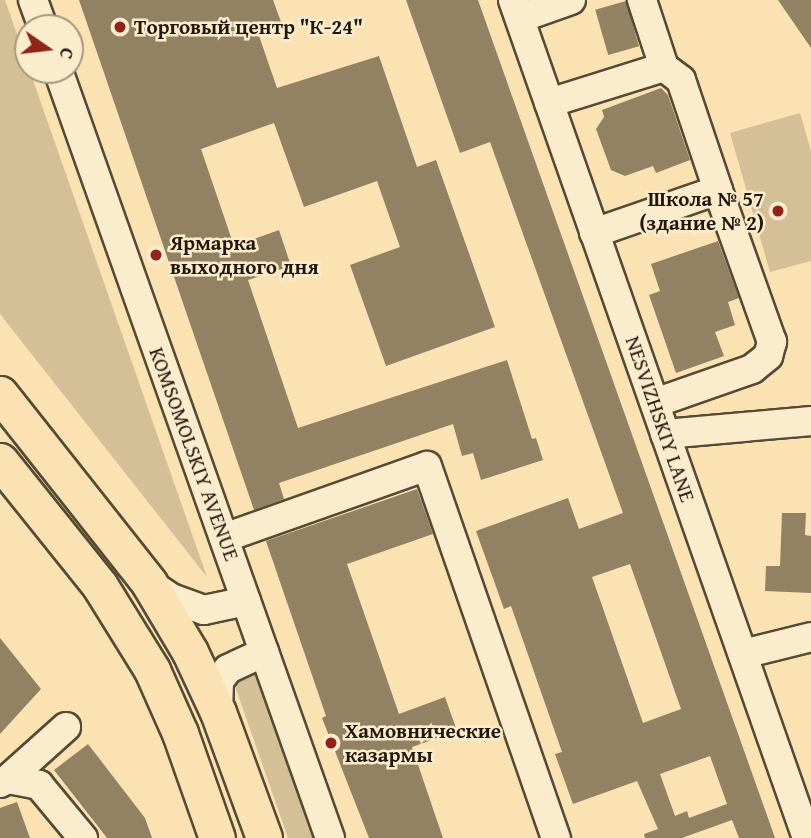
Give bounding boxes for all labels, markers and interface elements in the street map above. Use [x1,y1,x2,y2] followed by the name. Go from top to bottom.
[14,14,84,84] north arrow
[134,14,363,40] place label: Торговый центр "К-24"
[112,19,128,35] marker: Торговый центр "К-24"
[53,45,82,62] text: С
[639,186,764,236] place label: Школа № 57 (здание № 2)
[770,203,786,219] marker: Школа № 57 (здание № 2)
[170,230,319,280] place label: Ярмарка выходного дня
[148,247,164,263] marker: Ярмарка выходного дня
[620,333,700,505] street label: NESVIZHSKIY LANE
[144,344,244,564] street label: KOMSOMOLSKIY AVENUE
[345,718,501,768] place label: Хамовнические казармы
[323,735,339,751] marker: Хамовнические казармы

